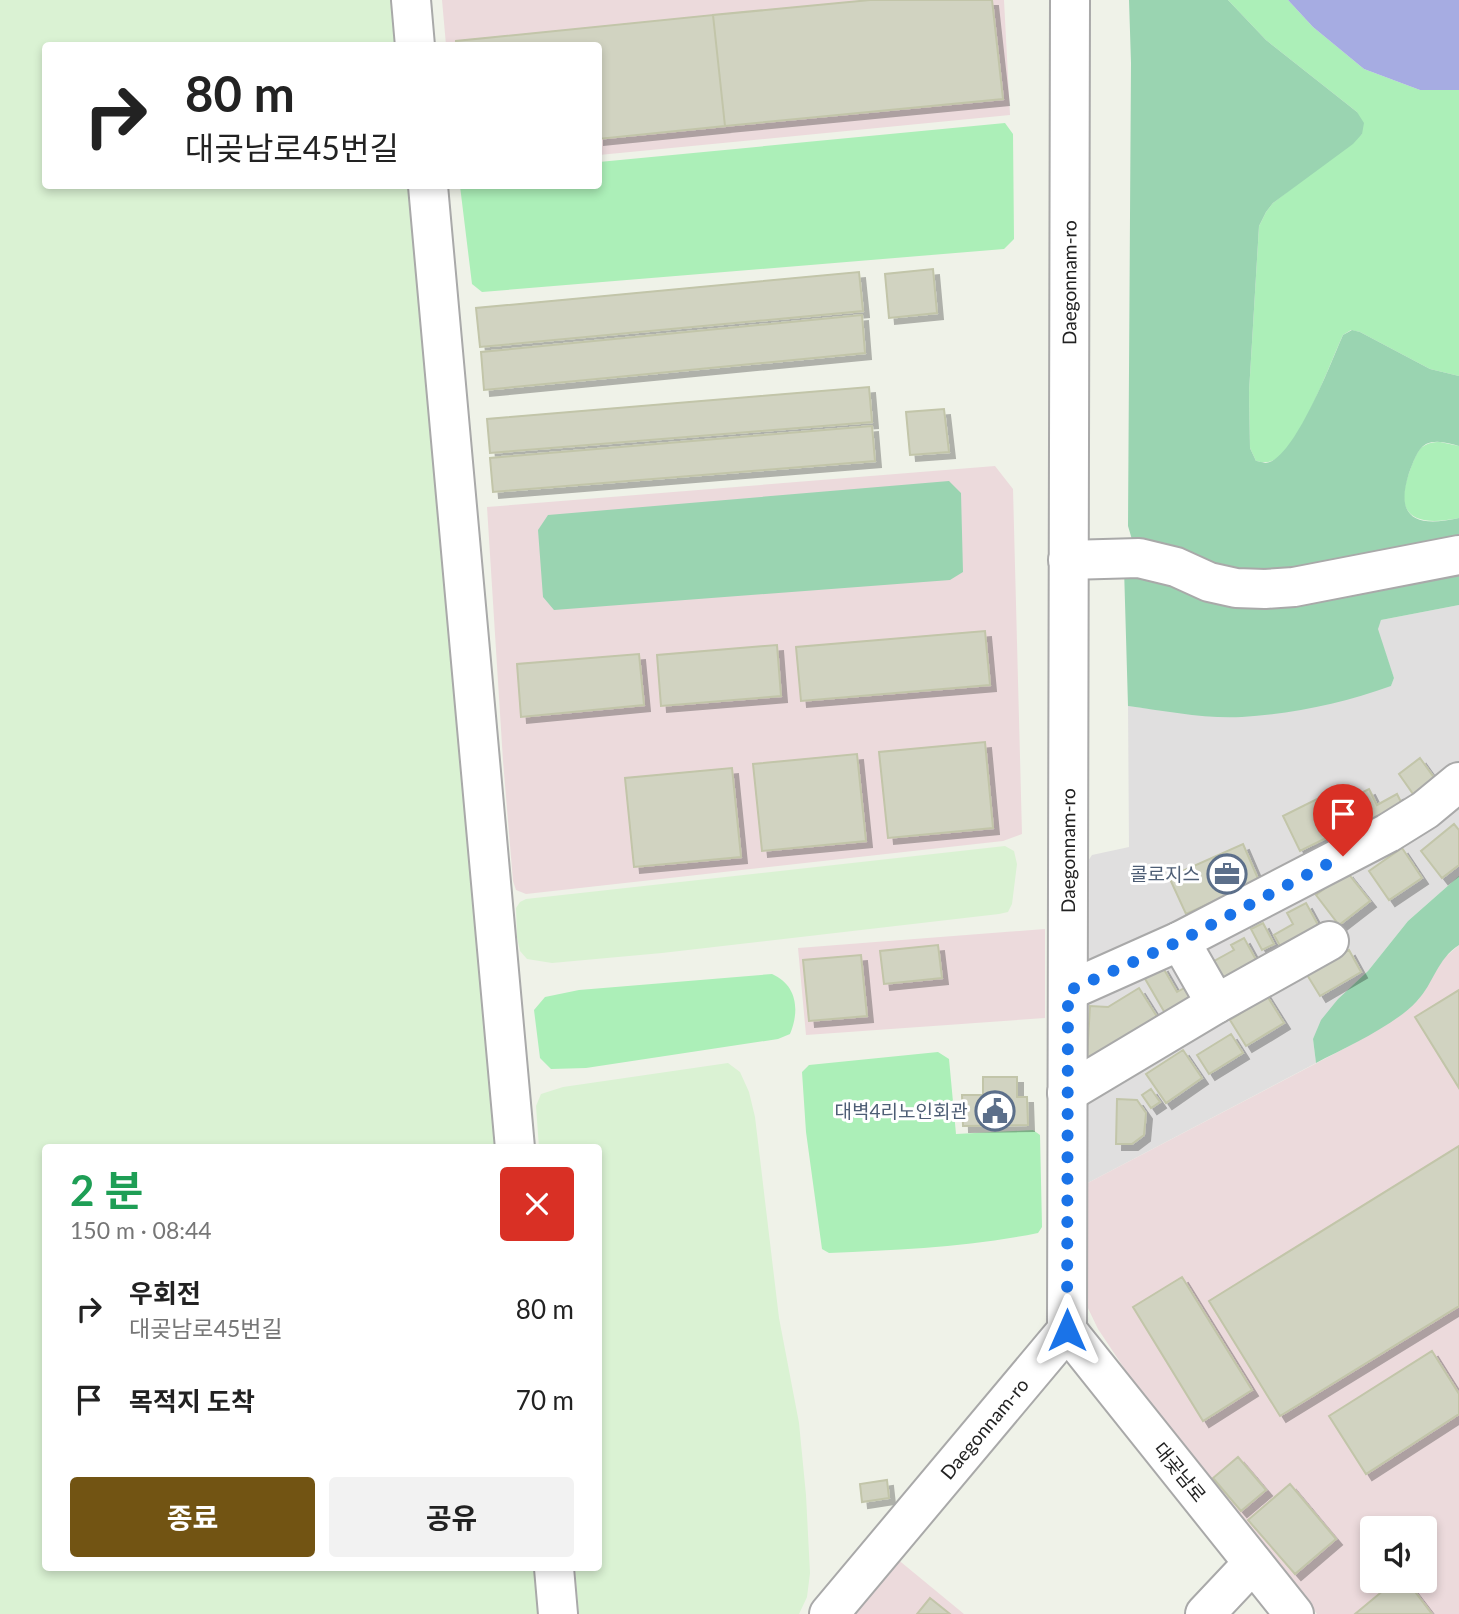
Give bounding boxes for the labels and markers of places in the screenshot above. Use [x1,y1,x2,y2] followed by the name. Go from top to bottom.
[1313,784,1373,856] pin
[1206,853,1248,895] office icon: 콜로지스
[1130,862,1200,885] place label: 콜로지스
[974,1090,1016,1132] public building icon: 대벽4리노인회관
[835,1099,968,1122] place label: 대벽4리노인회관

